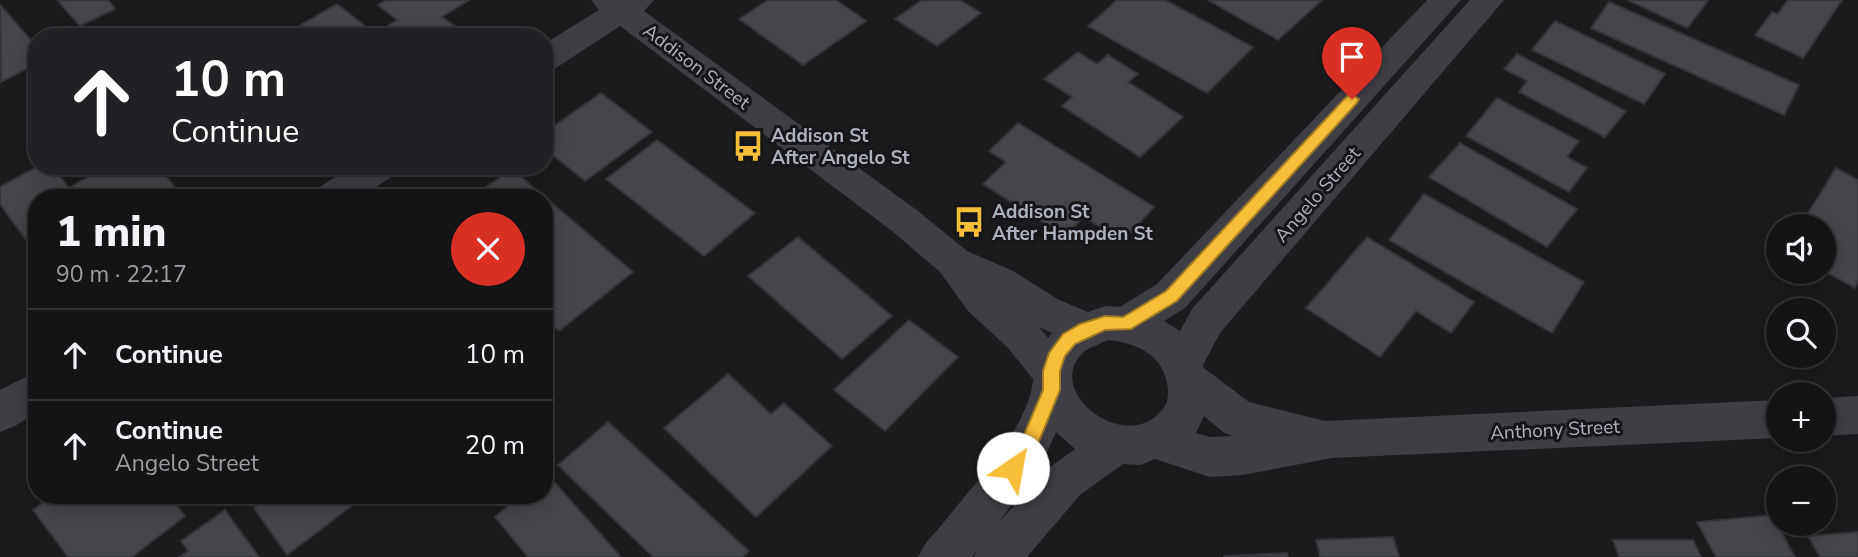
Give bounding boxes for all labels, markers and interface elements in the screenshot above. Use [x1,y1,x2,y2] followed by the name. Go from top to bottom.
[638,18,755,116] street label: Addison Street
[1322,27,1382,99] pin
[1333,38,1371,76] icon: arrive
[171,46,286,113] text: 10 m
[56,56,147,147] icon: ahead
[171,110,299,153] text: Continue
[771,123,910,171] place label: Addison St After Angelo St
[731,129,765,163] bus stop icon: Addison St After Angelo St
[1269,141,1367,248] street label: Angelo Street
[992,199,1153,247] place label: Addison St After Hampden St
[56,204,166,261] text: 1 min
[952,205,986,239] bus stop icon: Addison St After Hampden St
[451,212,525,286] button: close
[1766,214,1836,536] map controls
[1766,214,1836,284] button: sound
[56,259,187,290] text: 90 m · 22:17
[1766,298,1836,368] button: search
[56,336,94,374] icon: ahead
[115,337,223,372] text: Continue
[465,337,525,372] text: 10 m
[1766,382,1836,452] button: +
[115,413,223,448] text: Continue
[1490,414,1621,446] street label: Anthony Street
[56,427,94,465] icon: ahead
[465,428,525,463] text: 20 m
[976,431,1050,505] position arrow
[115,448,259,479] text: Angelo Street
[1766,466,1836,536] button: −

